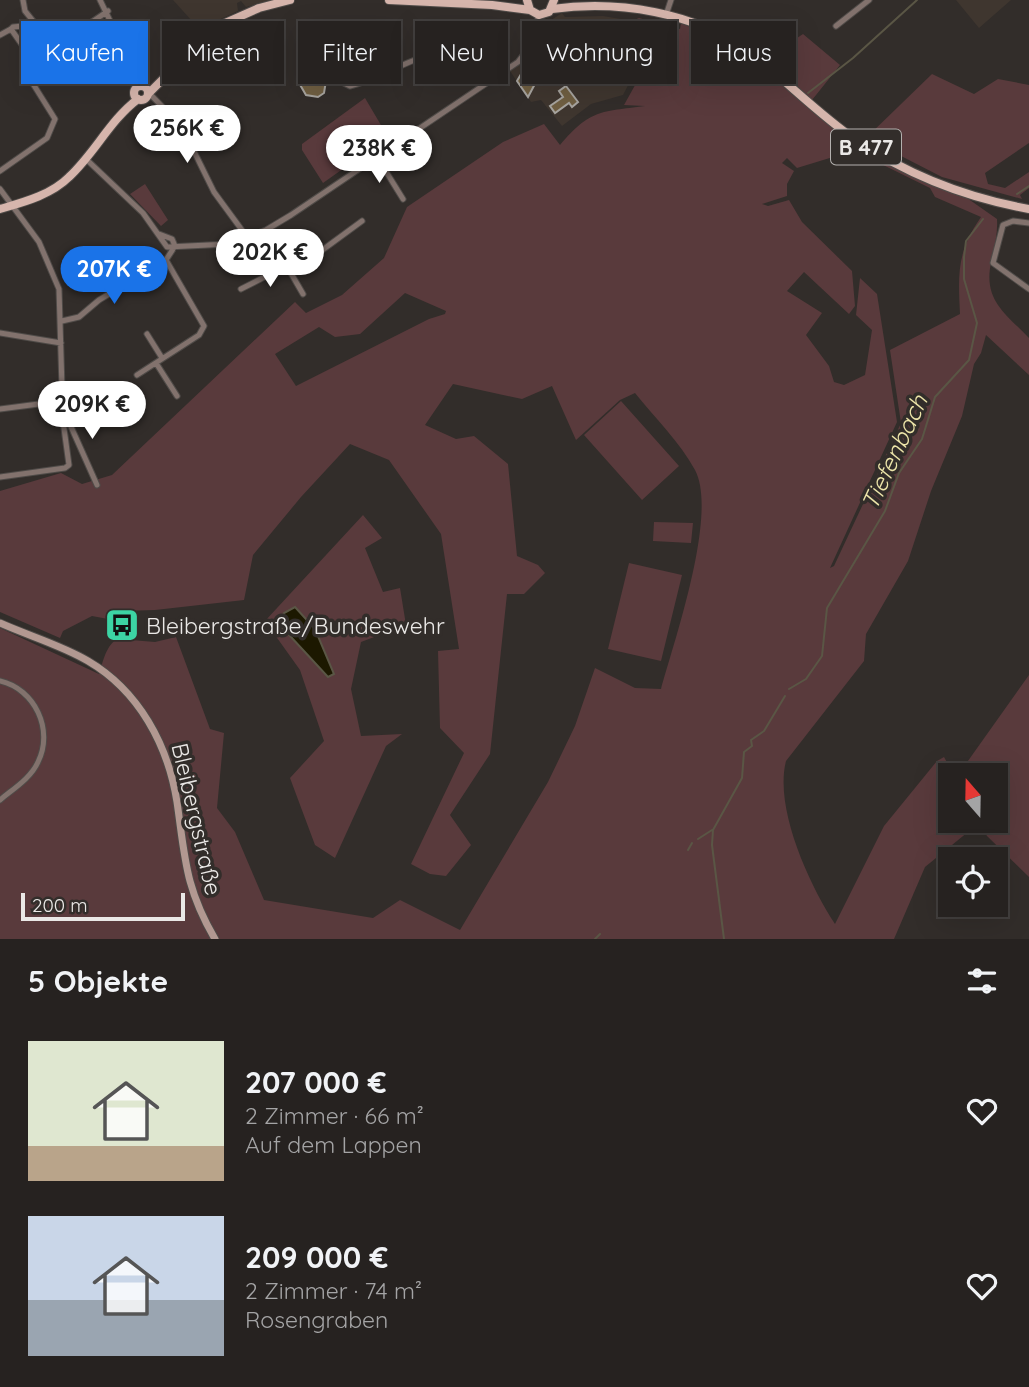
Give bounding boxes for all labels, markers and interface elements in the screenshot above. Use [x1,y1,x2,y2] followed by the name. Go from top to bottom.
[21,21,148,84] chip: Kaufen
[162,21,284,84] chip: Mieten
[298,21,401,84] chip: Filter
[415,21,508,84] chip: Neu
[522,21,677,84] chip: Wohnung
[691,21,796,84] chip: Haus
[130,106,244,165] pin: 256K €
[150,113,224,142] text: 256K €
[322,125,436,185] pin: 238K €
[831,130,901,164] road number: B 477
[342,133,416,162] text: 238K €
[213,230,327,289] pin: 202K €
[232,237,308,266] text: 202K €
[57,246,171,306] pin: 207K €
[77,254,151,283] text: 207K €
[35,382,149,441] pin: 209K €
[54,389,130,418] text: 209K €
[854,389,934,514] water label: Tiefenbach
[103,606,141,644] bus stop icon: Bleibergstraße/Bundeswehr
[146,611,445,640] place label: Bleibergstraße/Bundeswehr
[165,740,229,898] street label: Bleibergstraße
[938,763,1008,833] north arrow
[938,763,1008,917] map controls
[938,847,1008,917] button: locate
[21,890,186,922] scale bar
[32,893,88,917] text: 200 m
[28,962,168,1000] text: 5 Objekte
[963,962,1001,1000] icon: filters
[245,1063,387,1101] text: 207 000 €
[84,1069,168,1153] icon: home
[963,1092,1001,1130] icon: heart
[245,1101,424,1130] text: 2 Zimmer · 66 m²
[245,1130,422,1159] text: Auf dem Lappen
[245,1238,388,1276] text: 209 000 €
[84,1244,168,1328] icon: home
[963,1267,1001,1305] icon: heart
[245,1276,422,1305] text: 2 Zimmer · 74 m²
[245,1305,388,1334] text: Rosengraben

